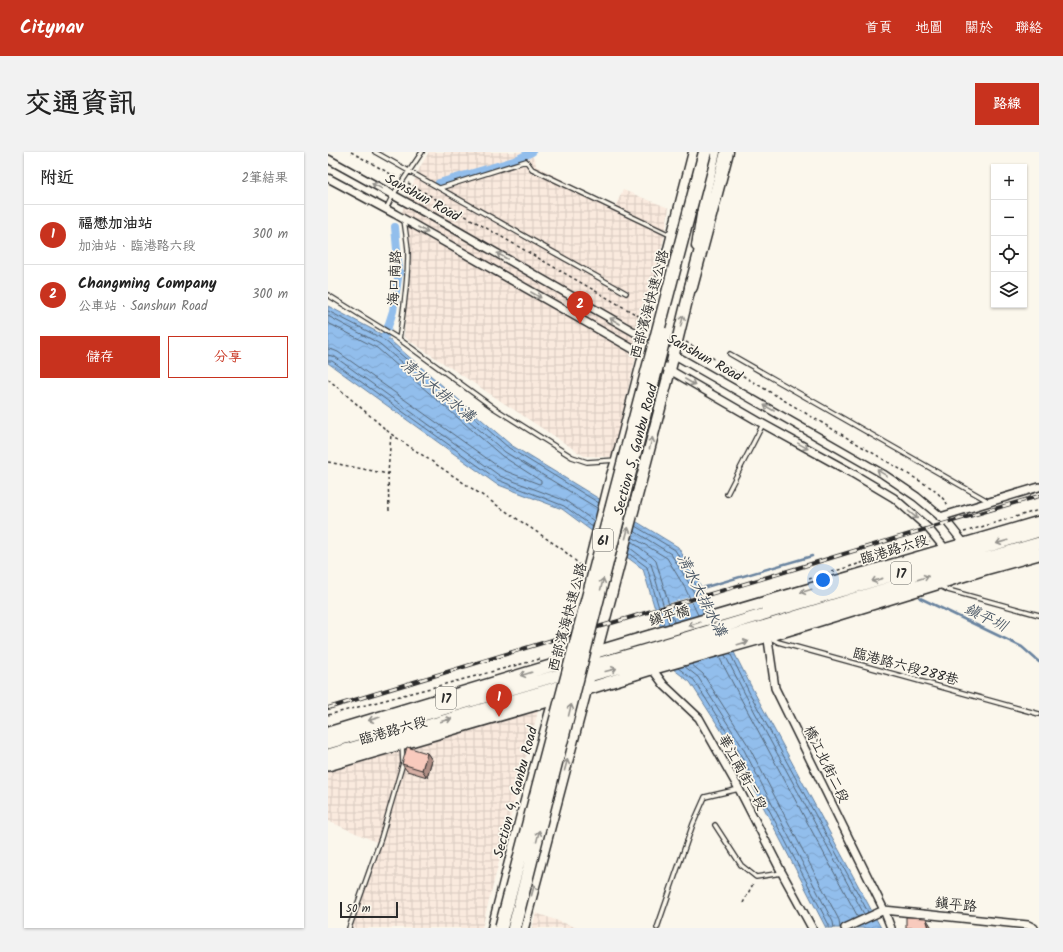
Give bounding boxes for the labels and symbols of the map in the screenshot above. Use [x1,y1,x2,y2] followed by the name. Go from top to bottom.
[381,168,465,228] street label: Sanshun Road
[371,181,383,189] one-way arrow
[417,227,429,235] one-way arrow
[625,247,675,361] street label: 西部濱海快速公路
[383,250,407,307] street label: 海口南路
[496,252,508,260] one-way arrow
[530,291,542,299] one-way arrow
[567,291,593,324] pin: 2
[679,314,686,327] one-way arrow
[609,317,621,325] one-way arrow
[663,328,747,388] street label: Sanshun Road
[395,353,481,430] water label: 清水大排水溝
[684,378,696,386] one-way arrow
[608,380,664,517] street label: Section 5, Ganbu Road
[763,404,775,412] one-way arrow
[648,437,655,450] one-way arrow
[797,442,809,450] one-way arrow
[876,469,888,477] one-way arrow
[907,510,918,519] one-way arrow
[624,526,631,539] one-way arrow
[593,529,613,551] road number: 61
[858,529,931,571] street label: 臨港路六段
[995,539,1008,546] one-way arrow
[670,550,733,643] water label: 清水大排水溝
[543,560,593,674] street label: 西部濱海快速公路
[891,562,911,584] road number: 17
[813,570,833,590] your location
[916,574,929,581] one-way arrow
[871,577,884,584] one-way arrow
[599,578,606,591] one-way arrow
[800,588,813,595] one-way arrow
[960,597,1013,639] water label: 鎮平圳
[646,600,692,632] street label: 鎮平橋
[687,621,700,628] one-way arrow
[736,639,749,646] one-way arrow
[850,642,962,692] street label: 臨港路六段288巷
[604,666,617,674] one-way arrow
[519,671,532,678] one-way arrow
[486,684,512,717] pin: 1
[436,687,456,709] road number: 17
[567,704,574,717] one-way arrow
[357,711,430,751] street label: 臨港路六段
[368,716,381,723] one-way arrow
[439,716,452,723] one-way arrow
[798,722,854,807] street label: 橋江北街二段
[488,723,544,860] street label: Section 4, Ganbu Road
[712,730,772,815] street label: 華江南街二段
[563,758,570,771] one-way arrow
[534,830,542,843] one-way arrow
[529,884,537,897] one-way arrow
[934,892,978,918] street label: 鎮平路
[340,900,398,919] scale bar

